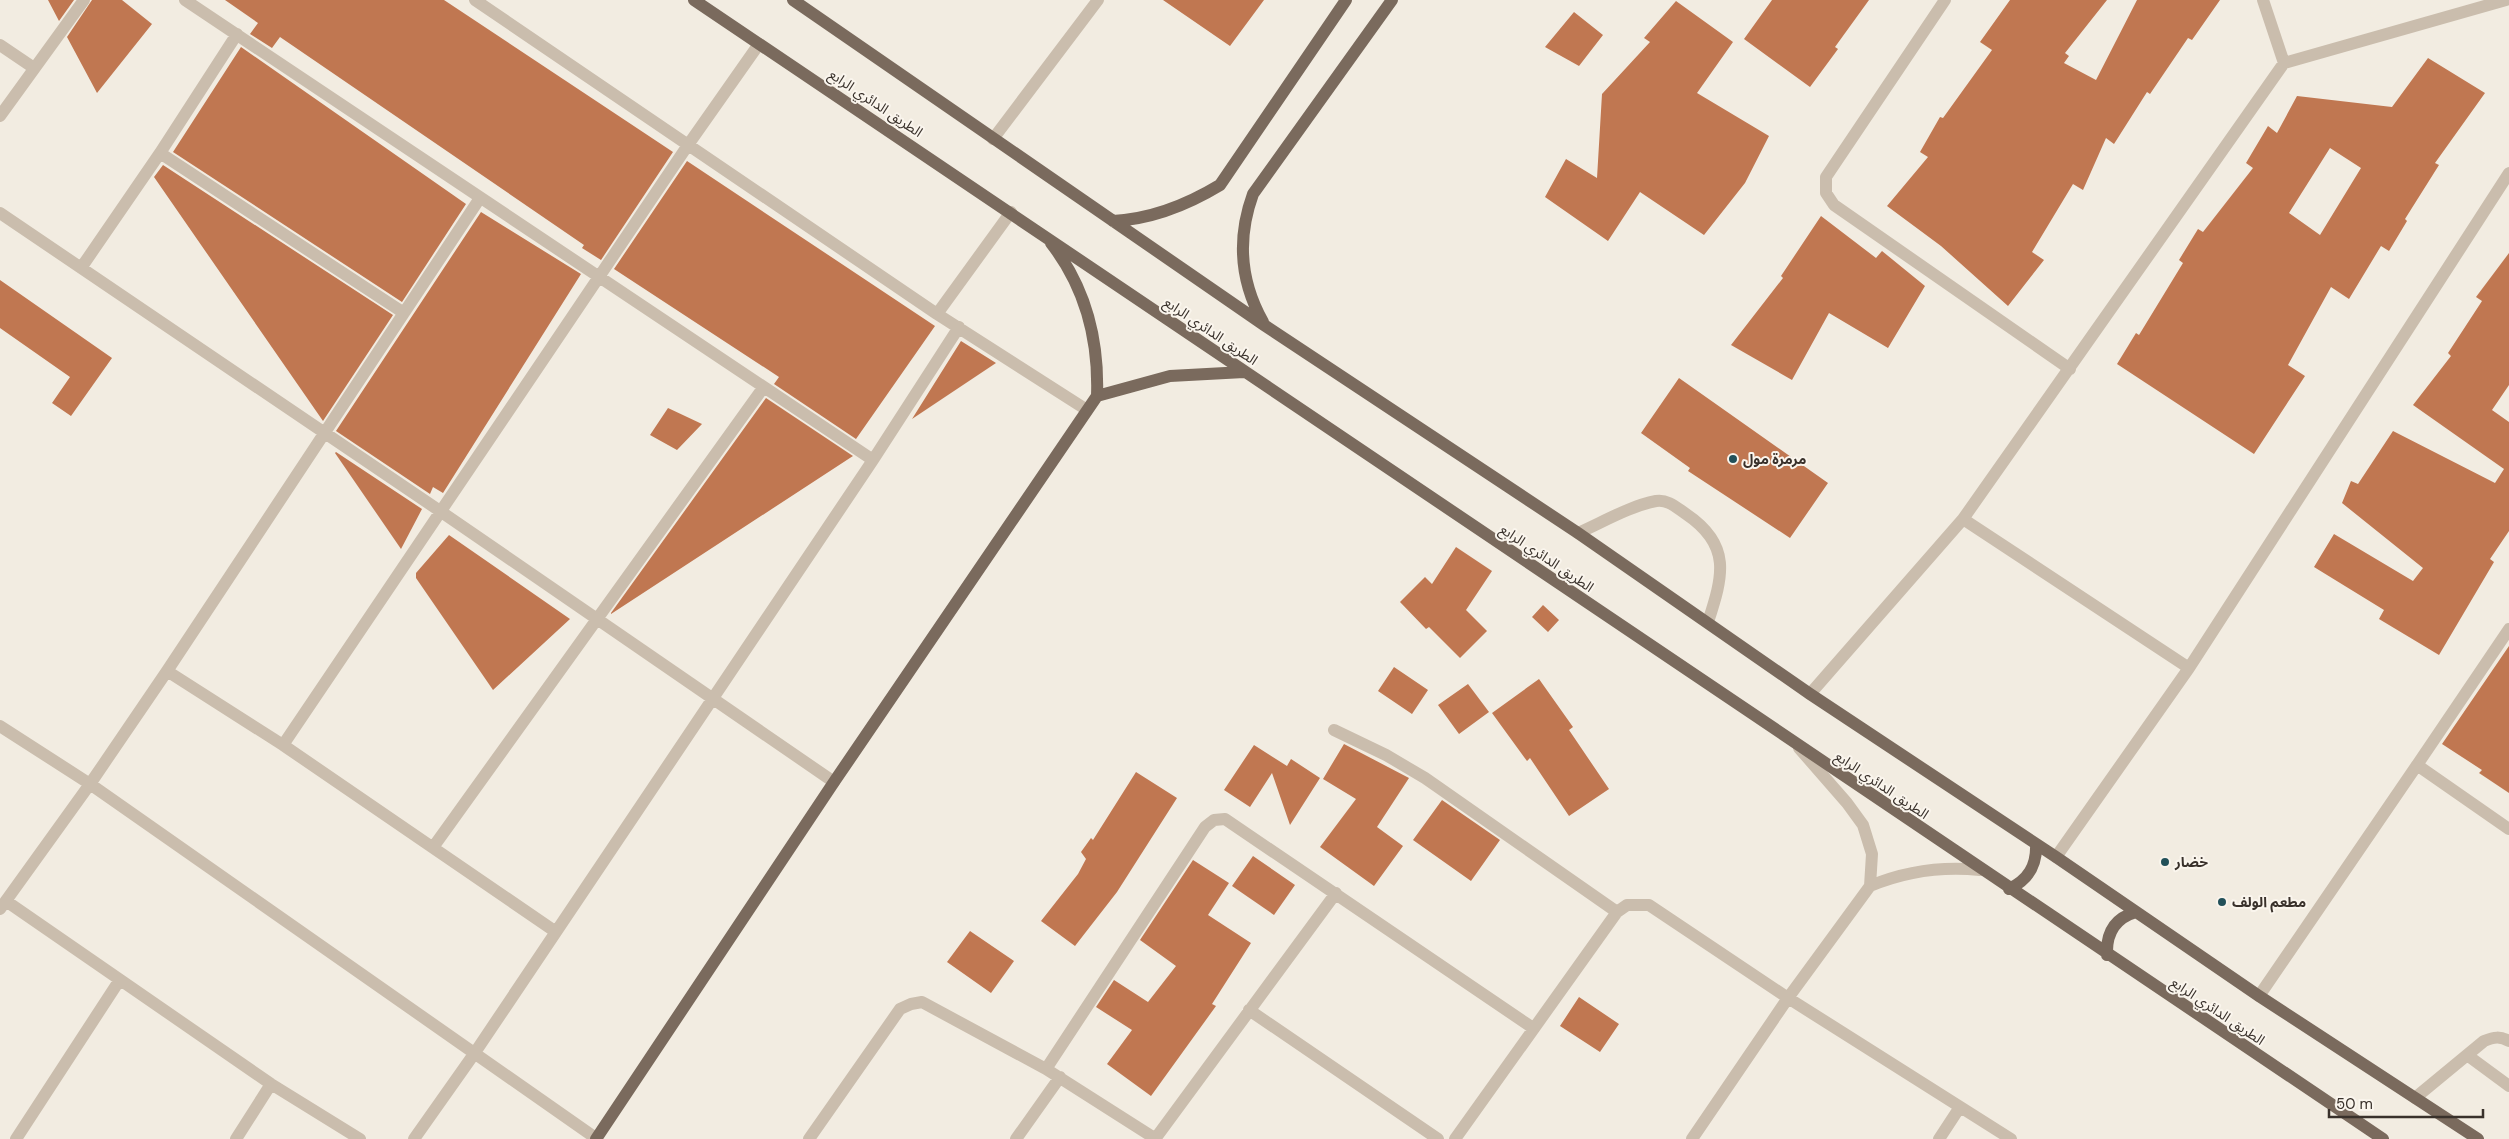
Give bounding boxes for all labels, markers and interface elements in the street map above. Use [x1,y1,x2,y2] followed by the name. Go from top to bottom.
[824,65,926,143] street label: الطريق الدائري الرابع
[1159,293,1261,371] street label: الطريق الدائري الرابع
[1743,450,1807,468] place label: مرمرة مول
[1727,453,1739,465] marker: مرمرة مول
[1495,520,1597,598] street label: الطريق الدائري الرابع
[1830,747,1932,825] street label: الطريق الدائري الرابع
[2174,853,2208,871] place label: خضار
[2159,856,2171,868] marker: خضار
[2232,893,2306,913] place label: مطعم الولف
[2216,896,2228,908] marker: مطعم الولف
[2166,973,2268,1051] street label: الطريق الدائري الرابع
[2329,1086,2483,1118] scale bar
[2336,1094,2373,1114] text: 50 m

